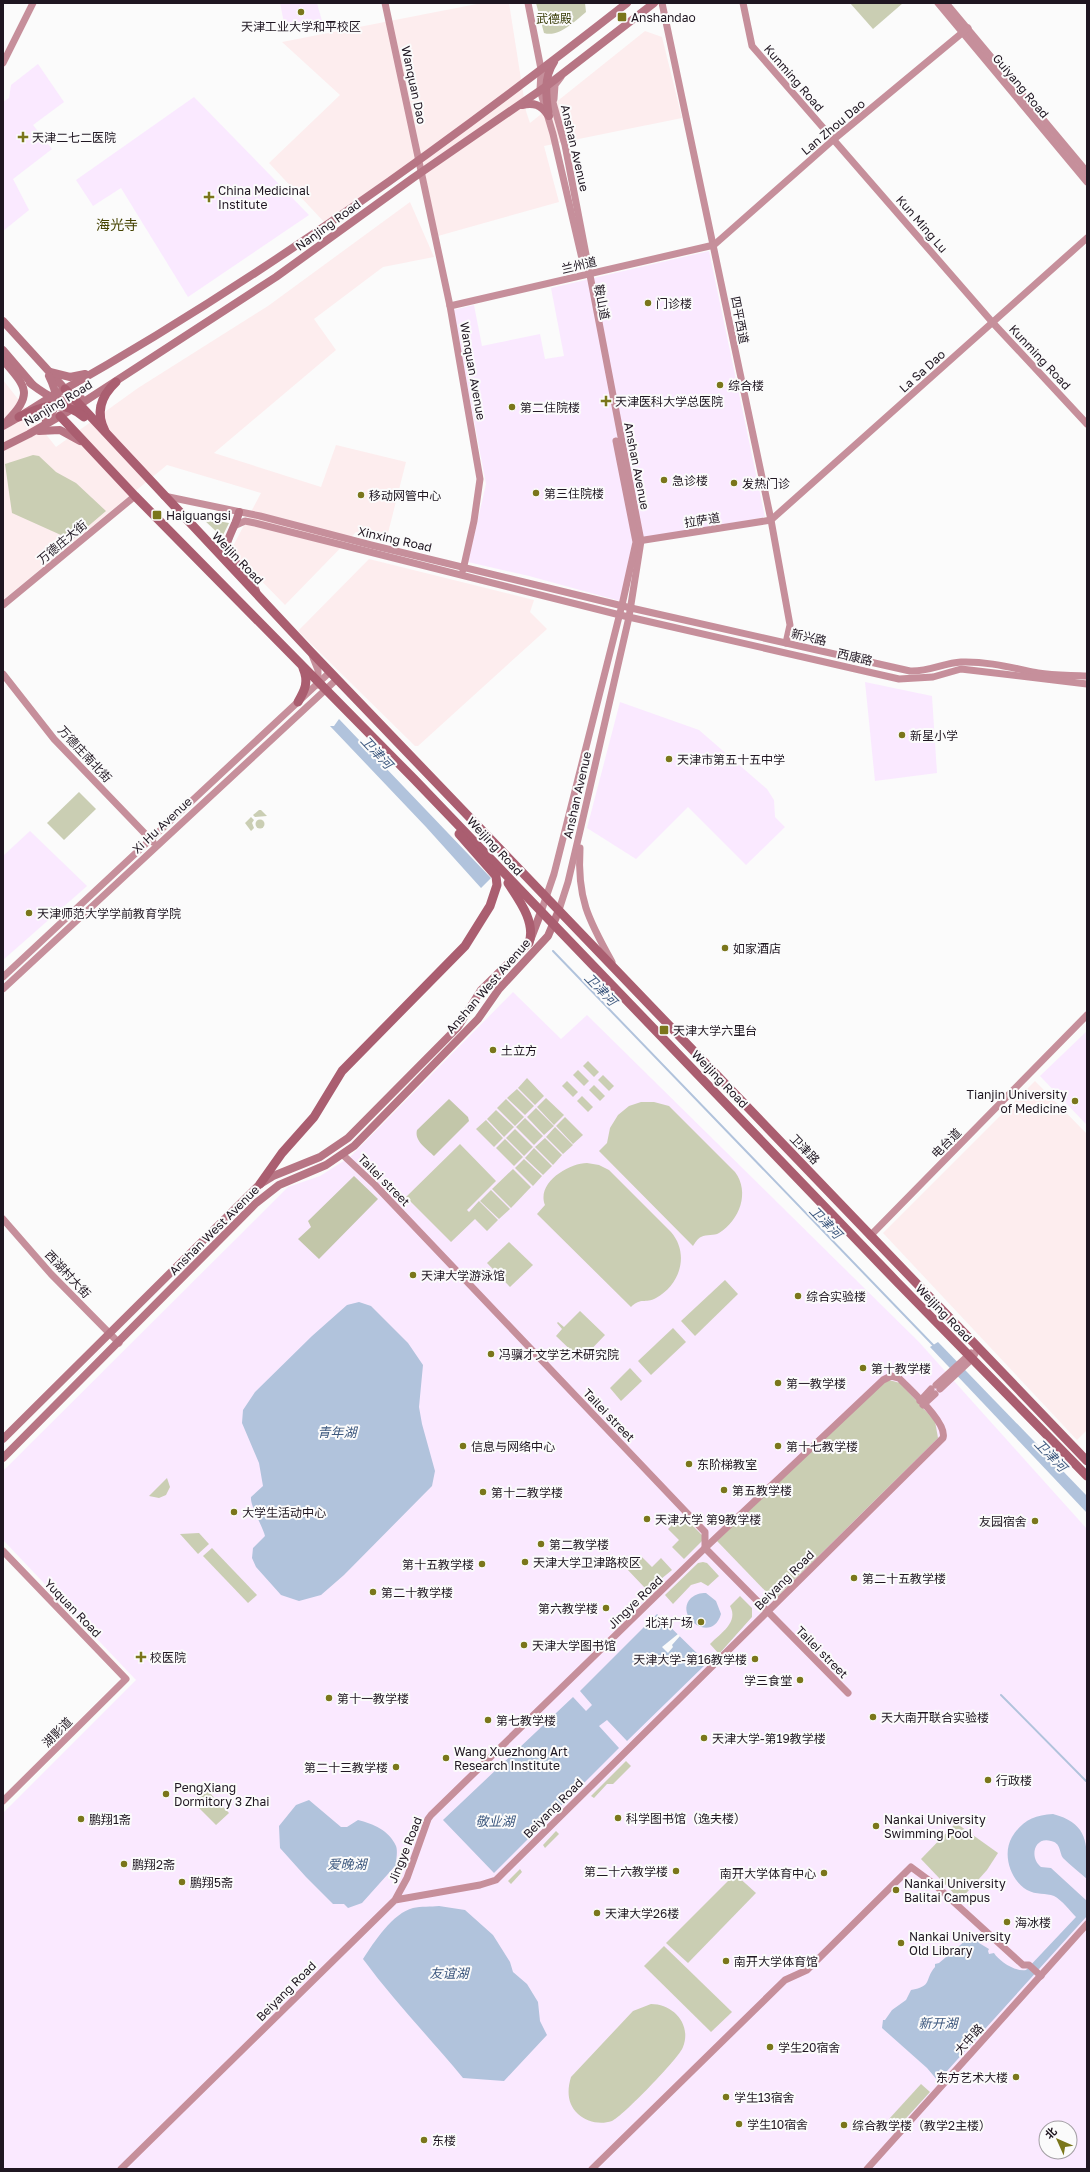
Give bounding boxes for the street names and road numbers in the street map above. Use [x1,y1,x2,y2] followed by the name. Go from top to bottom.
[761,41,827,115] street label: Kunming Road
[398,45,430,125] street label: Wanquan Dao
[990,51,1052,121] street label: Guiyang Road
[798,96,868,158] street label: Lan Zhou Dao
[558,103,592,193] street label: Anshan Avenue
[893,192,951,256] street label: Kun Ming Lu
[292,196,364,254] street label: Nanjing Road
[560,254,598,276] street label: 兰州道
[591,283,613,321] street label: 鞍山道
[728,295,752,345] street label: 四平西道
[457,321,489,421] street label: Wanquan Avenue
[1006,321,1074,393] street label: Kunming Road
[896,346,948,396] street label: La Sa Dao
[21,377,95,429] street label: Nanjing Road
[621,421,653,511] street label: Anshan Avenue
[683,510,721,530] street label: 拉萨道
[34,517,90,567] street label: 万德庄大街
[357,523,433,555] street label: Xinxing Road
[209,529,267,587] street label: Weijin Road
[790,626,828,648] street label: 新兴路
[836,646,874,668] street label: 西康路
[55,723,115,785] street label: 万德庄南北街
[560,750,594,840] street label: Anshan Avenue
[129,794,195,856] street label: Xi Hu Avenue
[464,814,526,878] street label: Weijing Road
[443,935,533,1037] street label: Anshan West Avenue
[689,1047,751,1111] street label: Weijing Road
[928,1125,964,1161] street label: 电台道
[787,1131,823,1167] street label: 卫津路
[355,1151,413,1209] street label: Tailei street
[166,1182,262,1278] street label: Anshan West Avenue
[42,1247,94,1301] street label: 西湖村大街
[913,1281,975,1345] street label: Weijing Road
[580,1385,638,1445] street label: Tailei street
[751,1547,817,1613] street label: Beiyang Road
[604,1572,666,1632] street label: Jingye Road
[41,1576,105,1640] street label: Yuquan Road
[793,1623,851,1681] street label: Tailei street
[39,1714,75,1750] street label: 湖影道
[520,1775,586,1841] street label: Beiyang Road
[385,1815,425,1885] street label: Jingye Road
[253,1958,319,2024] street label: Beiyang Road
[951,2021,987,2057] street label: 大中路

